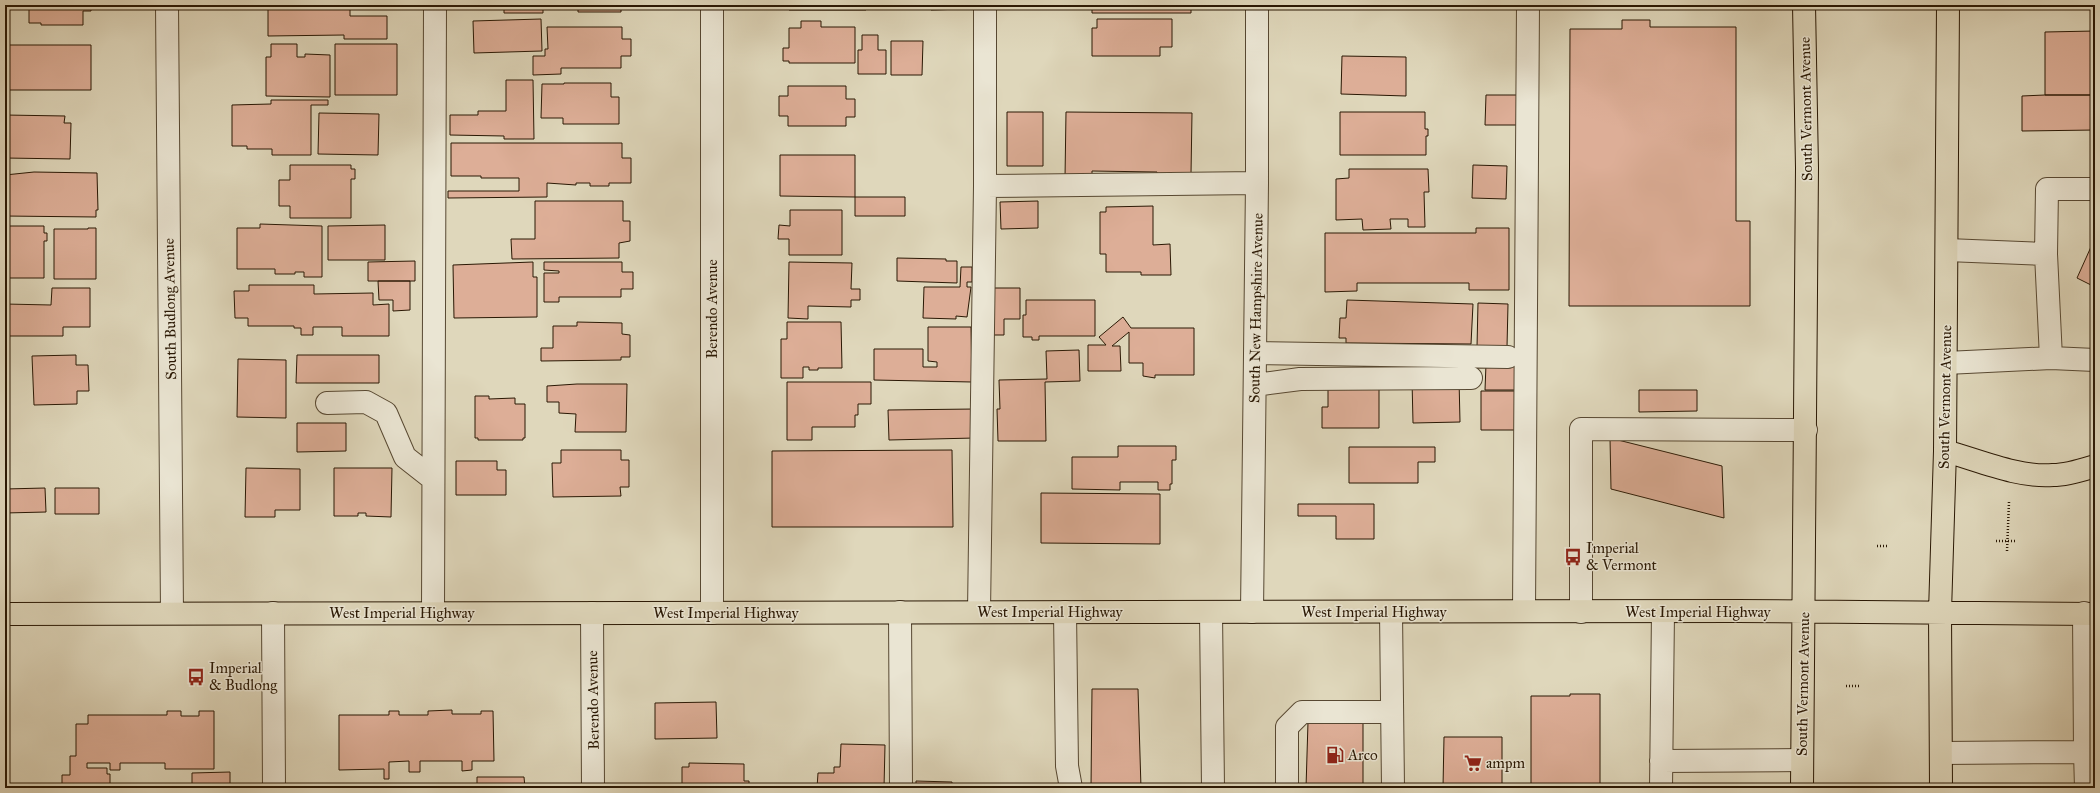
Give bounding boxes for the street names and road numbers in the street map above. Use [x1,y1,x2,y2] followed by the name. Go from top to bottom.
[1796,37,1816,181] street label: South Vermont Avenue
[1245,213,1267,403] street label: South New Hampshire Avenue
[160,238,180,380] street label: South Budlong Avenue
[703,259,721,359] street label: Berendo Avenue
[1935,325,1955,469] street label: South Vermont Avenue
[977,603,1124,621] street label: West Imperial Highway
[1301,603,1448,621] street label: West Imperial Highway
[1625,603,1772,621] street label: West Imperial Highway
[329,604,476,622] street label: West Imperial Highway
[653,604,800,622] street label: West Imperial Highway
[1793,612,1813,756] street label: South Vermont Avenue
[583,650,603,750] street label: Berendo Avenue

